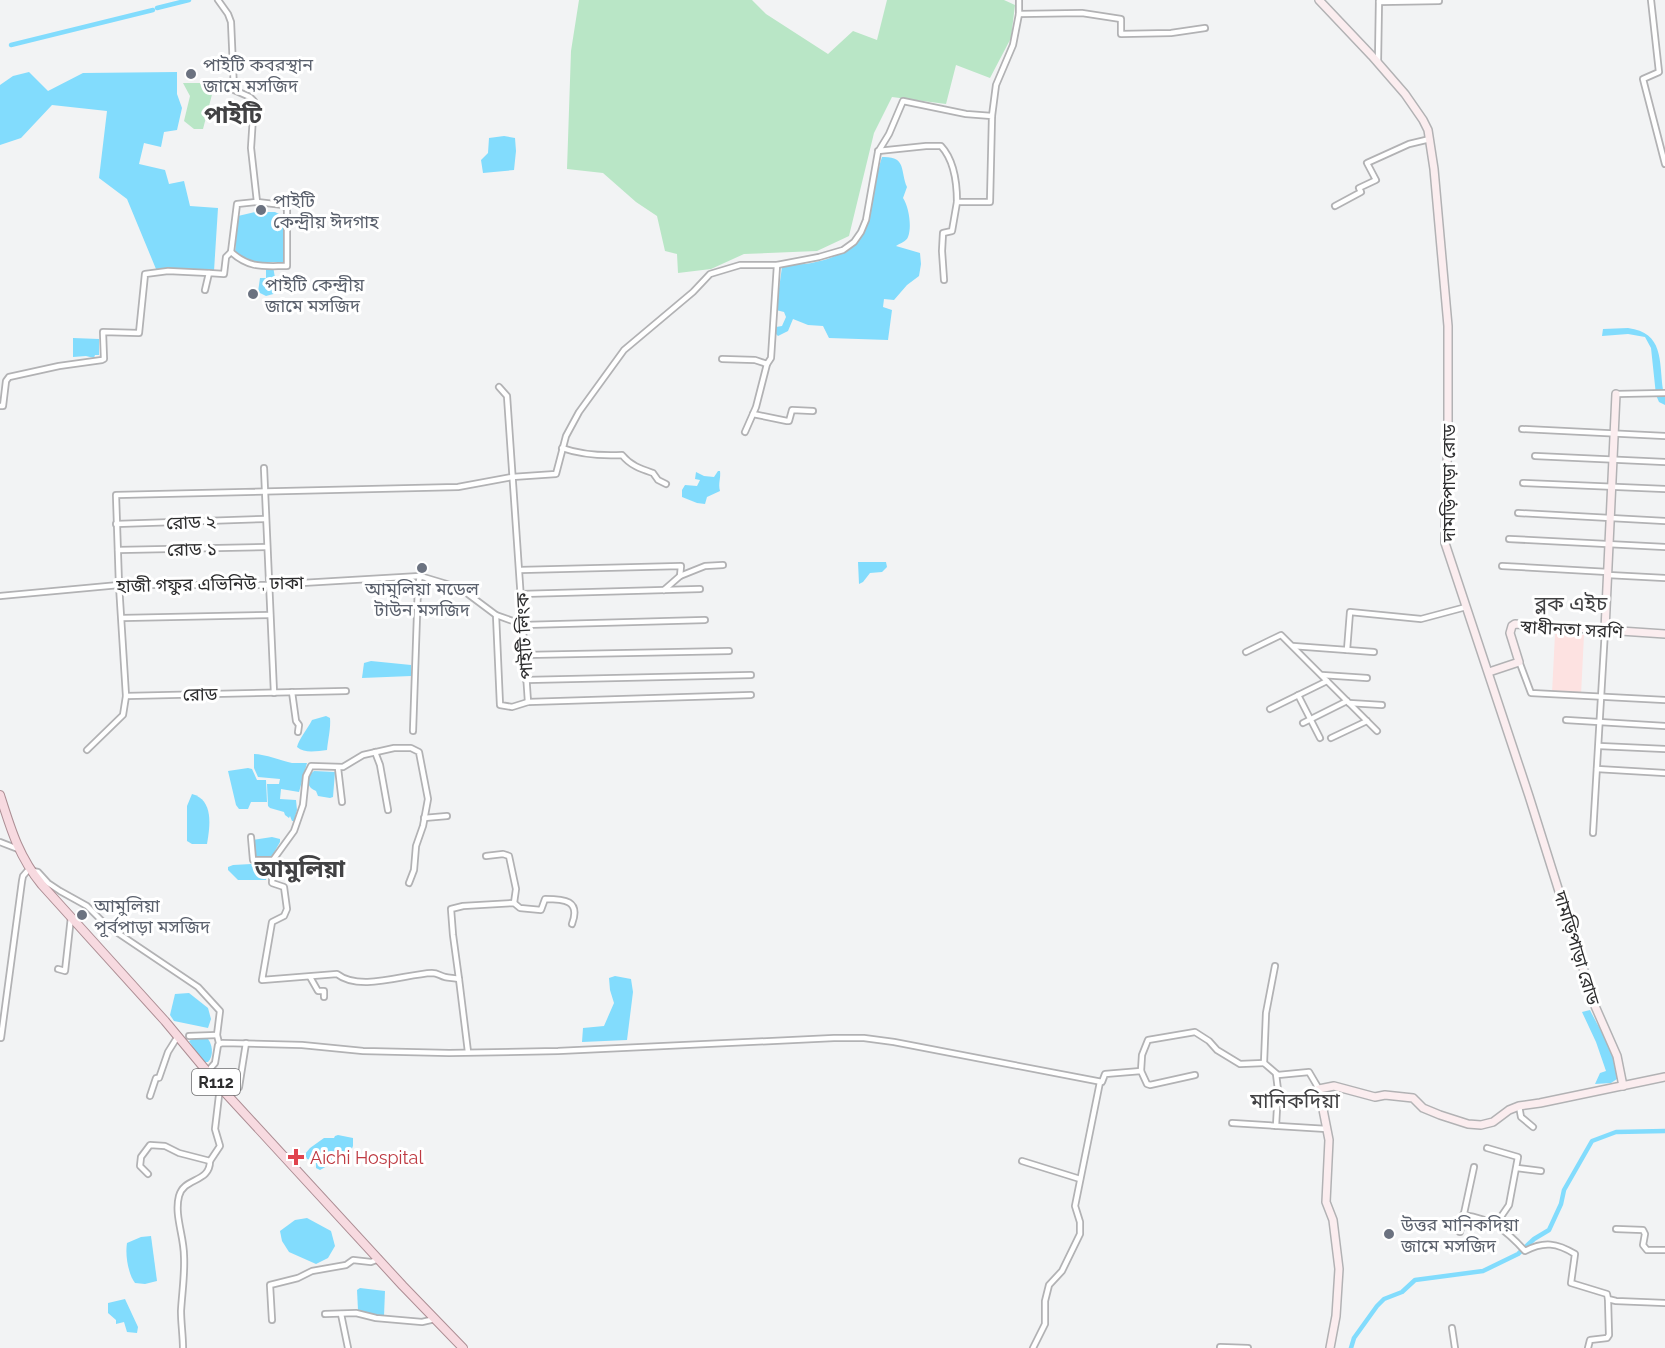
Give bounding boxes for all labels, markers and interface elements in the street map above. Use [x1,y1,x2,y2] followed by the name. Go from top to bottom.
[202,54,314,96] place label: পাইটি কবরস্থান জামে মসজিদ
[184,67,198,81] marker: পাইটি কবরস্থান জামে মসজিদ
[204,100,263,129] district label: পাইটি
[273,190,379,232] place label: পাইটি কেন্দ্রীয় ঈদগাহ
[254,203,268,217] marker: পাইটি কেন্দ্রীয় ঈদগাহ
[264,274,365,316] place label: পাইটি কেন্দ্রীয় জামে মসজিদ
[246,287,260,301] marker: পাইটি কেন্দ্রীয় জামে মসজিদ
[1438,424,1459,543] street label: দামড়িপাড়া রোড
[166,511,217,533] street label: রোড ২
[167,538,217,560] street label: রোড ১
[415,561,429,575] marker: আমুলিয়া মডেল টাউন মসজিদ
[115,572,304,597] street label: হাজী গফুর এভিনিউ , ঢাকা
[364,578,480,620] place label: আমুলিয়া মডেল টাউন মসজিদ
[1534,591,1608,616] district label: ব্লক এইচ
[511,592,537,680] street label: পাইটি লিংক
[1519,616,1625,642] street label: স্বাধীনতা সরণি
[182,683,218,705] street label: রোড
[254,854,346,883] district label: আমুলিয়া
[1549,888,1604,1008] street label: দামড়িপাড়া রোড
[93,895,211,938] place label: আমুলিয়া পূর্বপাড়া মসজিদ
[75,908,89,922] marker: আমুলিয়া পূর্বপাড়া মসজিদ
[192,1069,240,1095] road number: R112
[1249,1088,1340,1113] district label: মানিকদিয়া
[310,1147,423,1168] place label: Aichi Hospital
[287,1148,305,1166] marker: Aichi Hospital
[1400,1214,1519,1256] place label: উত্তর মানিকদিয়া জামে মসজিদ
[1382,1227,1396,1241] marker: উত্তর মানিকদিয়া জামে মসজিদ

